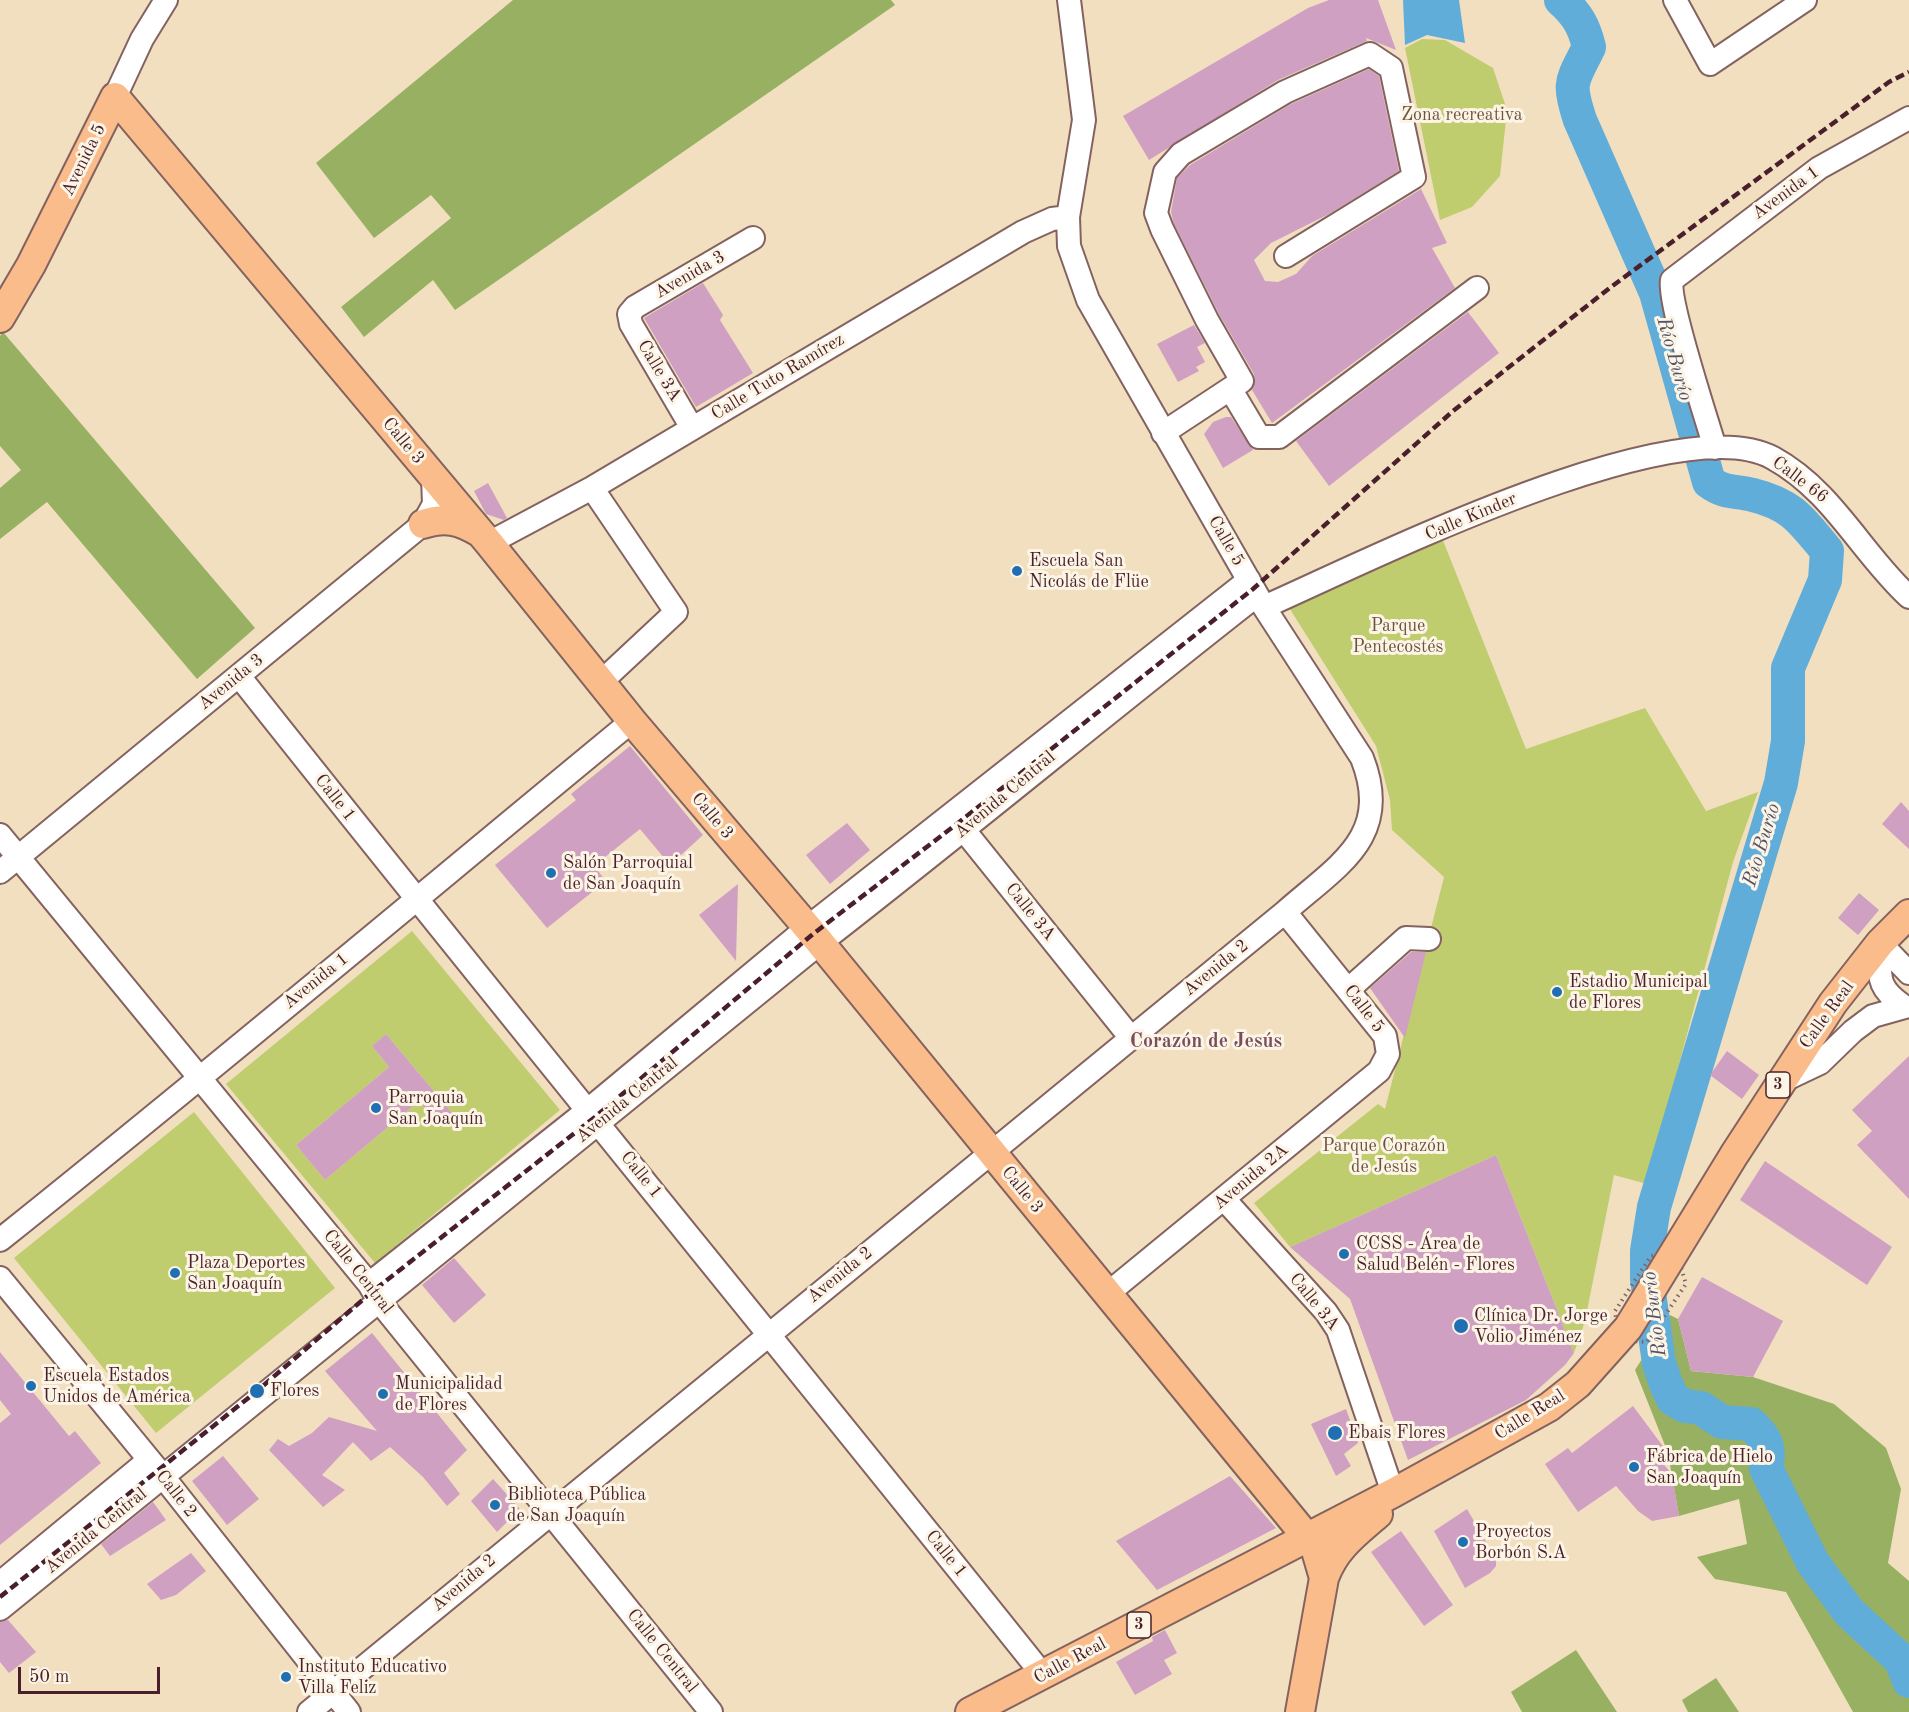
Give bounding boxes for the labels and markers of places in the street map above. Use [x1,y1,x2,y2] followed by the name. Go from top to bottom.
[1029,550,1149,592] place label: Escuela San Nicolás de Flüe
[1010,564,1024,578] marker: Escuela San Nicolás de Flüe
[563,852,693,894] place label: Salón Parroquial de San Joaquín
[544,866,558,880] marker: Salón Parroquial de San Joaquín
[1569,971,1708,1014] place label: Estadio Municipal de Flores
[1550,985,1564,999] marker: Estadio Municipal de Flores
[388,1087,484,1130] place label: Parroquia San Joaquín
[369,1101,383,1115] marker: Parroquia San Joaquín
[1356,1233,1515,1276] place label: CCSS - Área de Salud Belén - Flores
[1337,1247,1351,1261] marker: CCSS - Área de Salud Belén - Flores
[187,1252,305,1294] place label: Plaza Deportes San Joaquín
[168,1266,182,1280] marker: Plaza Deportes San Joaquín
[1474,1305,1608,1348] place label: Clínica Dr. Jorge Volio Jiménez
[1452,1317,1470,1335] marker: Clínica Dr. Jorge Volio Jiménez
[43,1365,191,1408] place label: Escuela Estados Unidos de América
[395,1373,503,1416] place label: Municipalidad de Flores
[24,1379,38,1393] marker: Escuela Estados Unidos de América
[270,1380,319,1402] place label: Flores
[248,1382,266,1400] marker: Flores
[376,1387,390,1401] marker: Municipalidad de Flores
[1348,1422,1446,1444] place label: Ebais Flores
[1326,1424,1344,1442] marker: Ebais Flores
[1646,1446,1773,1488] place label: Fábrica de Hielo San Joaquín
[1627,1460,1641,1474] marker: Fábrica de Hielo San Joaquín
[507,1484,646,1526] place label: Biblioteca Pública de San Joaquín
[488,1498,502,1512] marker: Biblioteca Pública de San Joaquín
[1475,1521,1567,1564] place label: Proyectos Borbón S.A
[1456,1535,1470,1549] marker: Proyectos Borbón S.A
[298,1656,447,1698] place label: Instituto Educativo Villa Feliz
[279,1670,293,1684] marker: Instituto Educativo Villa Feliz

